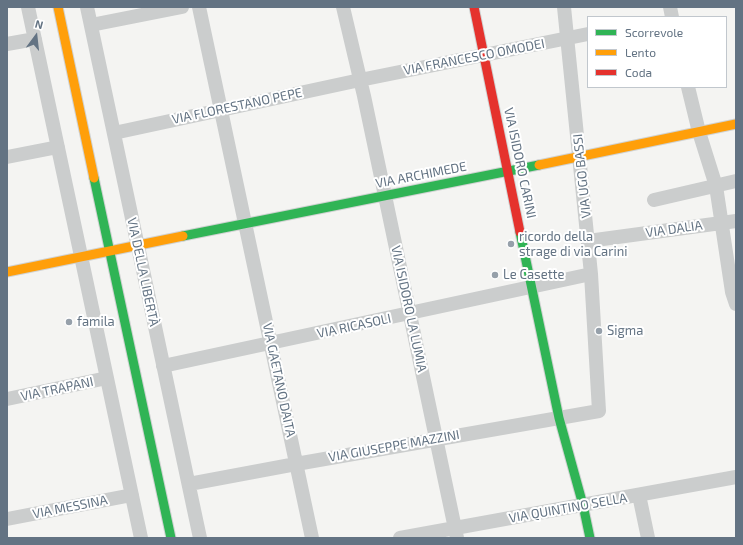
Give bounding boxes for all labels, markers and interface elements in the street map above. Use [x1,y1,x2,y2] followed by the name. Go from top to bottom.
[16,16,56,56] north arrow
[587,16,727,88] legend
[34,17,45,31] text: N
[625,25,683,39] text: Scorrevole
[402,36,546,78] street label: VIA FRANCESCO OMODEI
[625,45,656,59] text: Lento
[625,65,652,79] text: Coda
[171,85,303,127] street label: VIA FLORESTANO PEPE
[501,106,539,220] street label: VIA ISIDORO CARINI
[570,133,594,219] street label: VIA UGO BASSI
[374,159,468,191] street label: VIA ARCHIMEDE
[124,216,162,328] street label: VIA DELLA LIBERTÀ
[645,217,703,241] street label: VIA DALIA
[519,229,627,260] place label: ricordo della strage di via Carini
[506,239,516,249] marker: ricordo della strage di via Carini
[388,244,430,374] street label: VIA ISIDORO LA LUMIA
[503,267,565,283] place label: Le Casette
[490,270,500,280] marker: Le Casette
[316,311,392,341] street label: VIA RICASOLI
[77,314,115,330] place label: famila
[64,317,74,327] marker: famila
[259,321,299,439] street label: VIA GAETANO DAITA
[607,323,643,339] place label: Sigma
[594,326,604,336] marker: Sigma
[19,374,95,404] street label: VIA TRAPANI
[327,427,461,465] street label: VIA GIUSEPPE MAZZINI
[508,490,628,526] street label: VIA QUINTINO SELLA
[31,492,109,522] street label: VIA MESSINA

